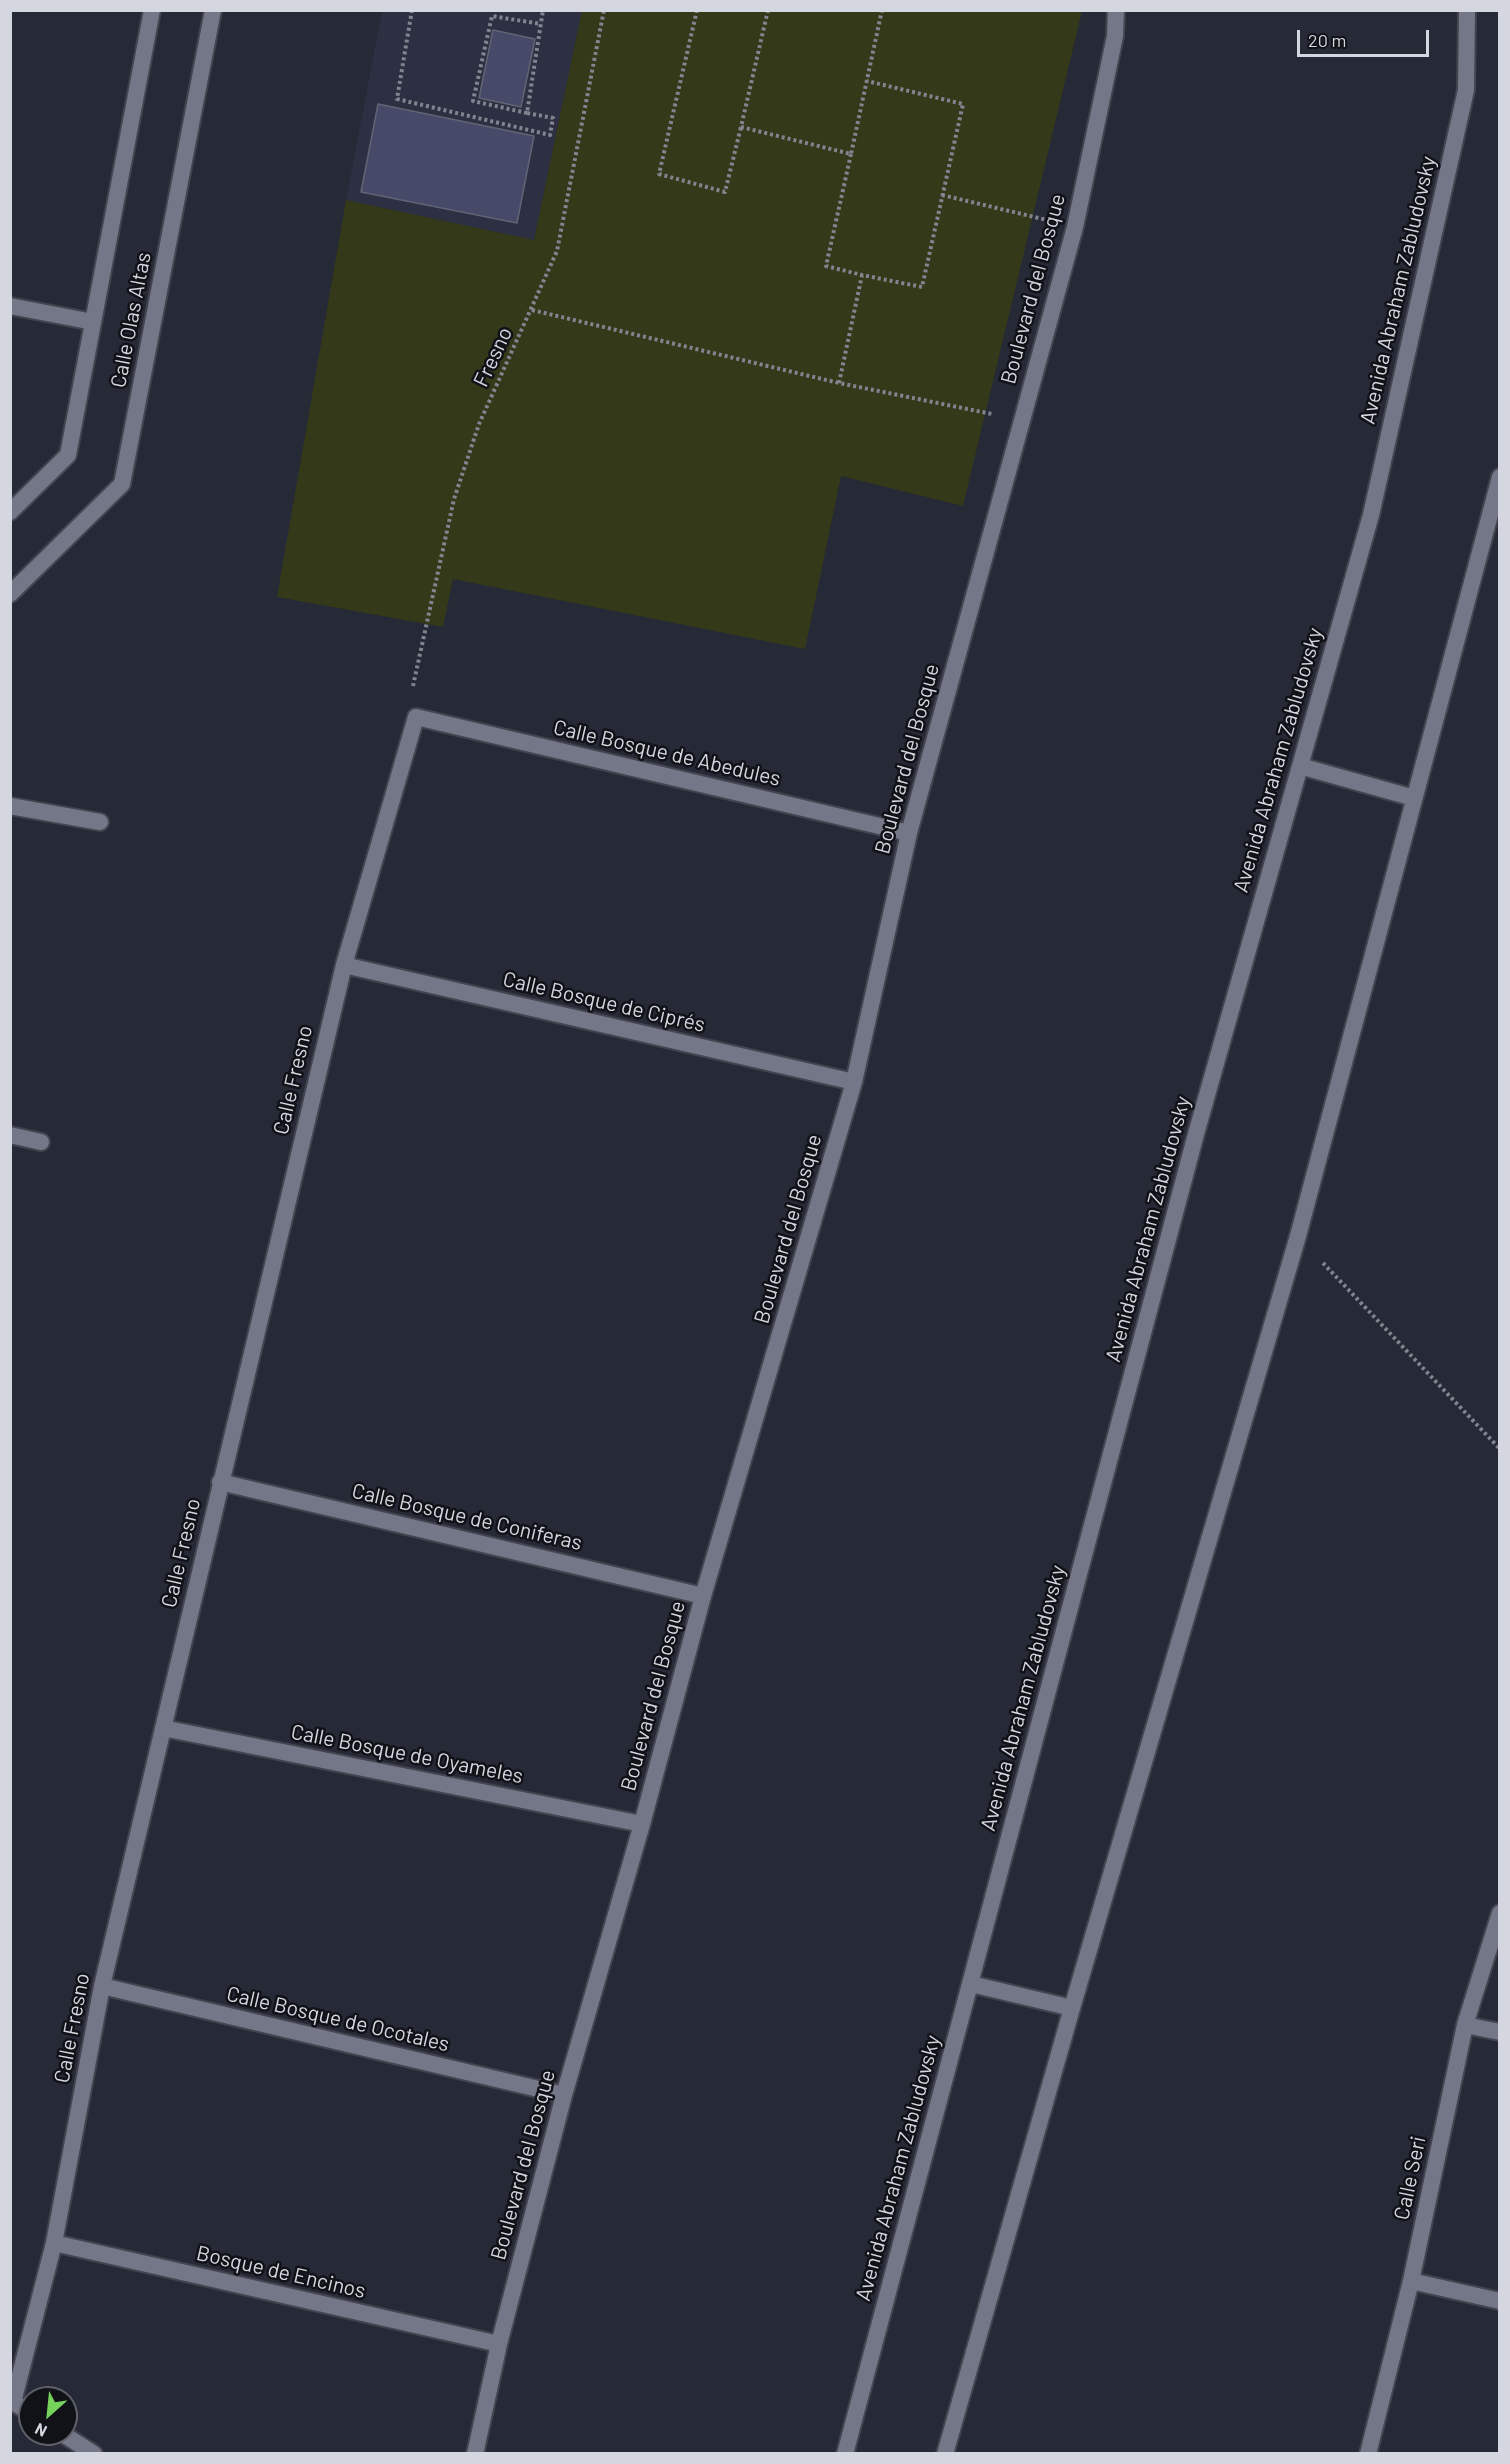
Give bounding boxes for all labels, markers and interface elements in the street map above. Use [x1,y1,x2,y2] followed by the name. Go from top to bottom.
[1300,18,1432,56] scale bar
[1308,29,1346,51] text: 20 m
[1355,154,1441,426] street label: Avenida Abraham Zabludovsky
[995,191,1071,387] street label: Boulevard del Bosque
[106,250,156,390] street label: Calle Olas Altas
[468,323,518,391] street label: Fresno
[1228,625,1328,895] street label: Avenida Abraham Zabludovsky
[869,661,945,857] street label: Boulevard del Bosque
[551,715,783,791] street label: Calle Bosque de Abedules
[501,966,707,1038] street label: Calle Bosque de Ciprés
[268,1023,318,1137] street label: Calle Fresno
[1100,1093,1196,1365] street label: Avenida Abraham Zabludovsky
[749,1131,827,1327] street label: Boulevard del Bosque
[350,1478,584,1556] street label: Calle Bosque de Coniferas
[156,1496,206,1610] street label: Calle Fresno
[975,1562,1071,1834] street label: Avenida Abraham Zabludovsky
[615,1598,691,1794] street label: Boulevard del Bosque
[289,1719,525,1789] street label: Calle Bosque de Oyameles
[49,1971,95,2085] street label: Calle Fresno
[224,1981,452,2057] street label: Calle Bosque de Ocotales
[850,2032,946,2304] street label: Avenida Abraham Zabludovsky
[485,2067,561,2263] street label: Boulevard del Bosque
[1389,2134,1431,2222] street label: Calle Seri
[194,2240,368,2304] street label: Bosque de Encinos
[18,2386,78,2446] north arrow
[31,2420,50,2442] text: N

